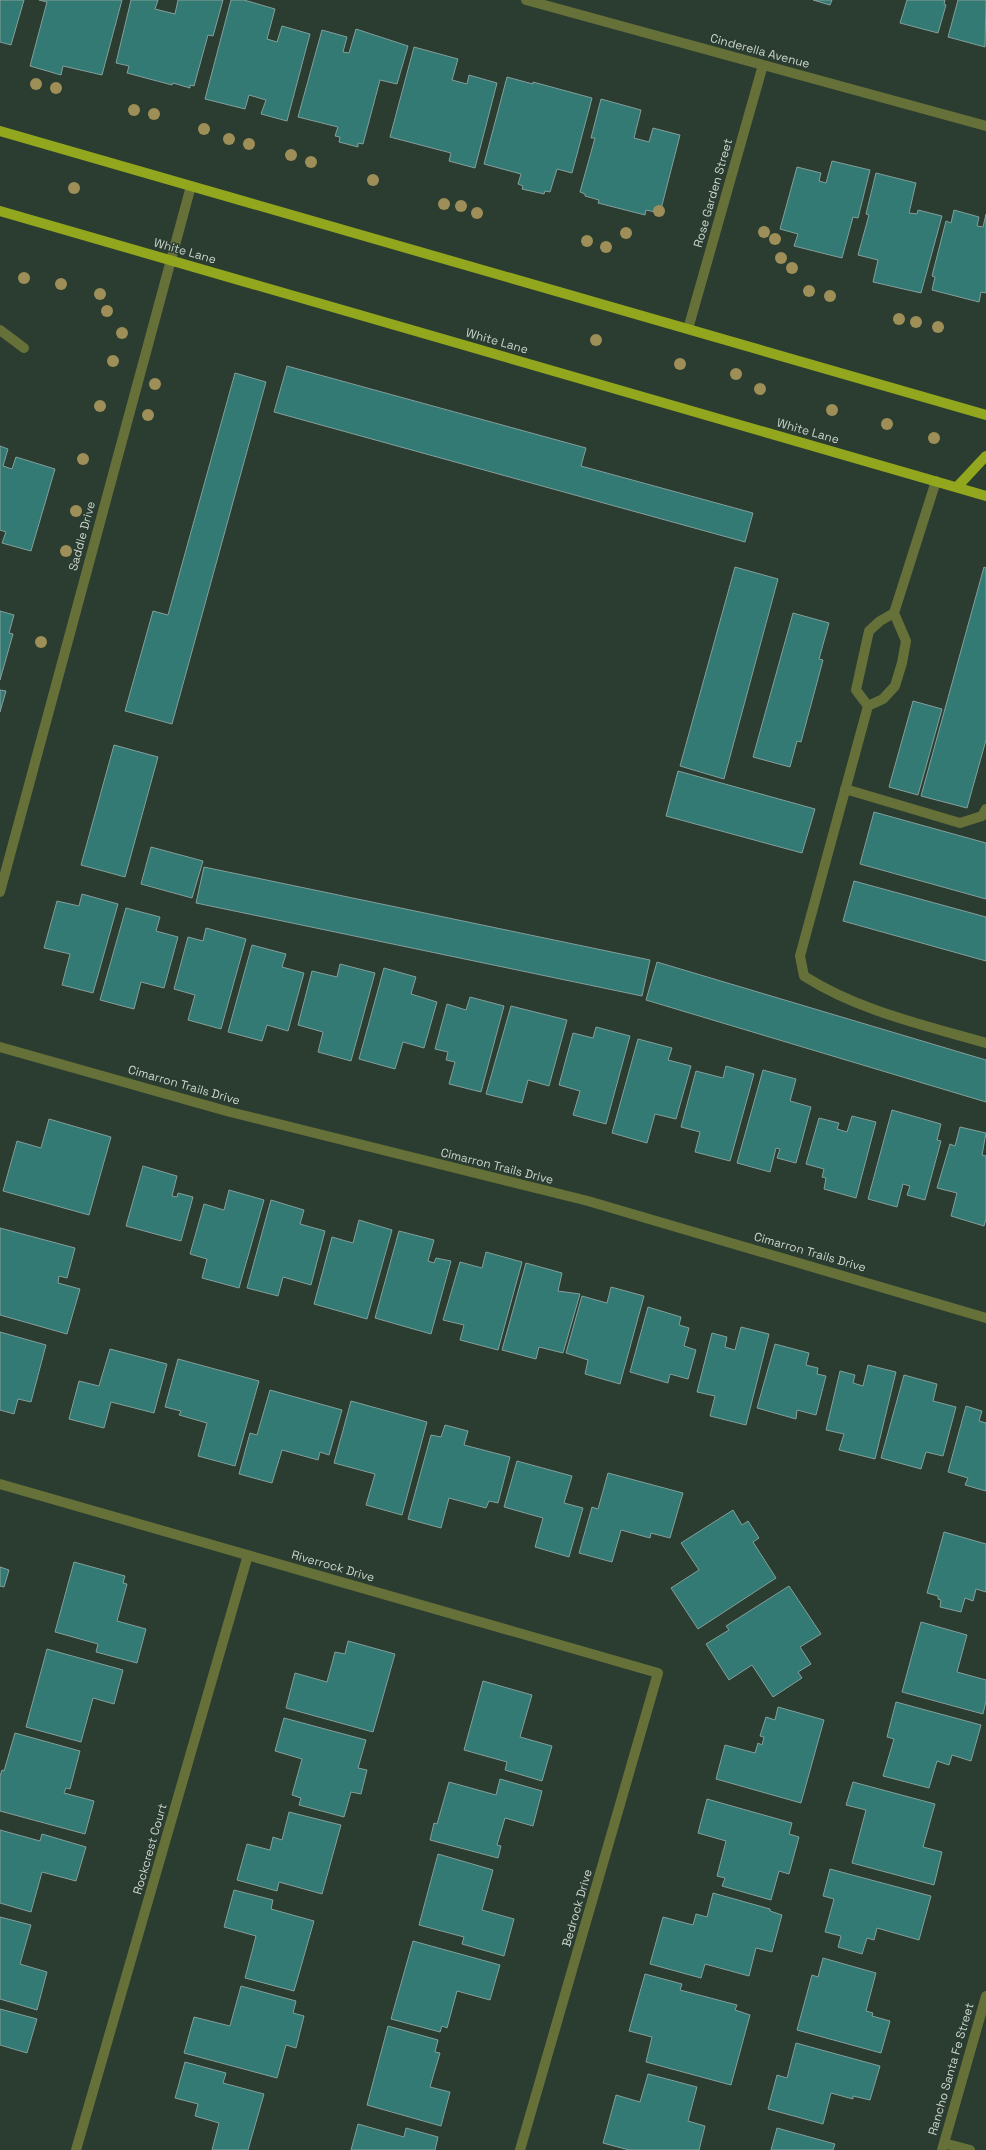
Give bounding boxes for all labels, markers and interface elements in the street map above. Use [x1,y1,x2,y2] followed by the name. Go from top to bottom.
[709,30,811,72] street label: Cinderella Avenue
[690,137,736,249] street label: Rose Garden Street
[152,234,218,268] street label: White Lane
[464,324,530,358] street label: White Lane
[775,414,841,448] street label: White Lane
[65,499,99,573] street label: Saddle Drive
[126,1061,242,1109] street label: Cimarron Trails Drive
[439,1144,555,1188] street label: Cimarron Trails Drive
[752,1228,868,1276] street label: Cimarron Trails Drive
[290,1547,376,1585] street label: Riverrock Drive
[129,1802,171,1896] street label: Rockcrest Court
[558,1867,596,1949] street label: Bedrock Drive
[924,2001,978,2137] street label: Rancho Santa Fe Street

